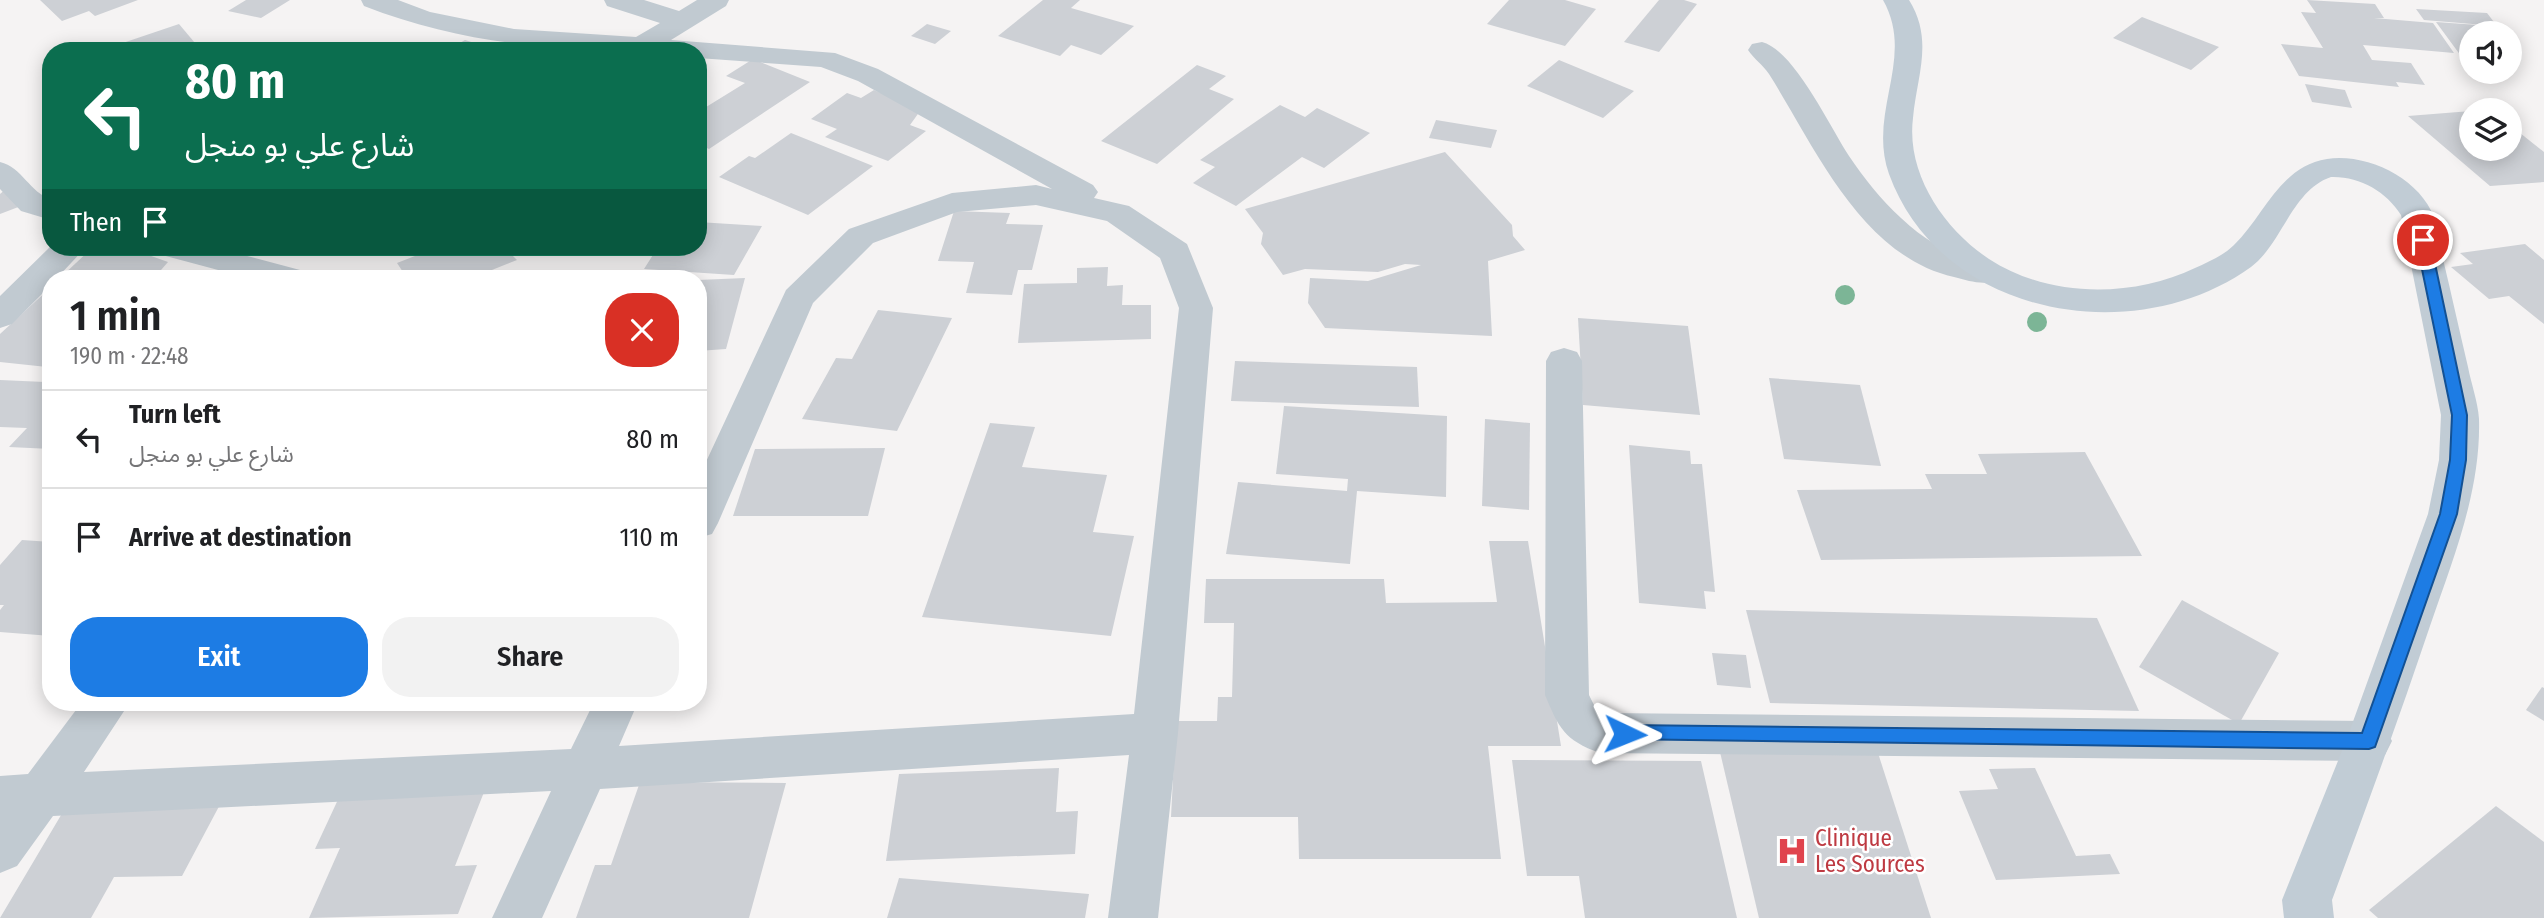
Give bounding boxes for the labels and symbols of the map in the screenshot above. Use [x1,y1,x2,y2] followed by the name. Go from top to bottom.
[2393,210,2453,270] pin
[1588,697,1662,771] position arrow
[1815,824,1925,878] place label: Clinique Les Sources
[1775,834,1809,868] hospital icon: Clinique Les Sources

